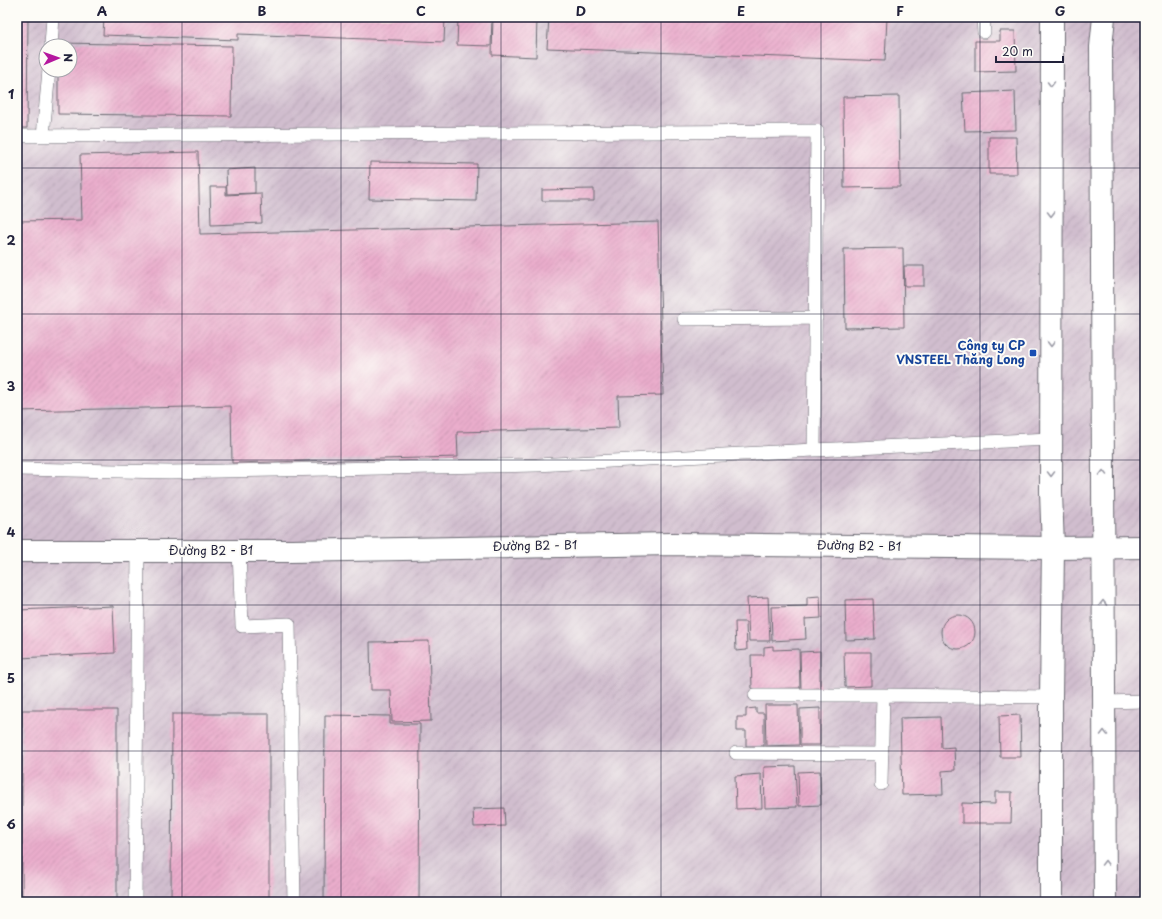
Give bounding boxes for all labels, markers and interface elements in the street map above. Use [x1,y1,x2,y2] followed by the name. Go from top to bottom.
[97,1,107,20] text: A
[258,1,267,20] text: B
[416,1,426,20] text: C
[576,1,586,20] text: D
[737,1,745,20] text: E
[896,1,904,20] text: F
[1055,1,1065,20] text: G
[38,38,78,78] north arrow
[996,38,1063,64] scale bar
[1002,42,1033,60] text: 20 m
[60,53,77,63] text: N
[1047,81,1055,87] one-way arrow
[8,84,14,103] text: 1
[1047,211,1055,217] one-way arrow
[6,230,16,249] text: 2
[896,336,1025,368] place label: Công ty CP VNSTEEL Thăng Long
[1047,341,1055,347] one-way arrow
[1028,348,1038,358] marker: Công ty CP VNSTEEL Thăng Long
[7,376,16,395] text: 3
[1099,470,1107,476] one-way arrow
[1047,471,1055,477] one-way arrow
[7,522,16,541] text: 4
[493,535,577,555] street label: Đường B2 - B1
[817,535,901,555] street label: Đường B2 - B1
[169,541,253,559] street label: Đường B2 - B1
[1099,600,1107,606] one-way arrow
[7,668,15,687] text: 5
[1100,730,1108,736] one-way arrow
[6,814,16,833] text: 6
[1101,860,1109,866] one-way arrow

